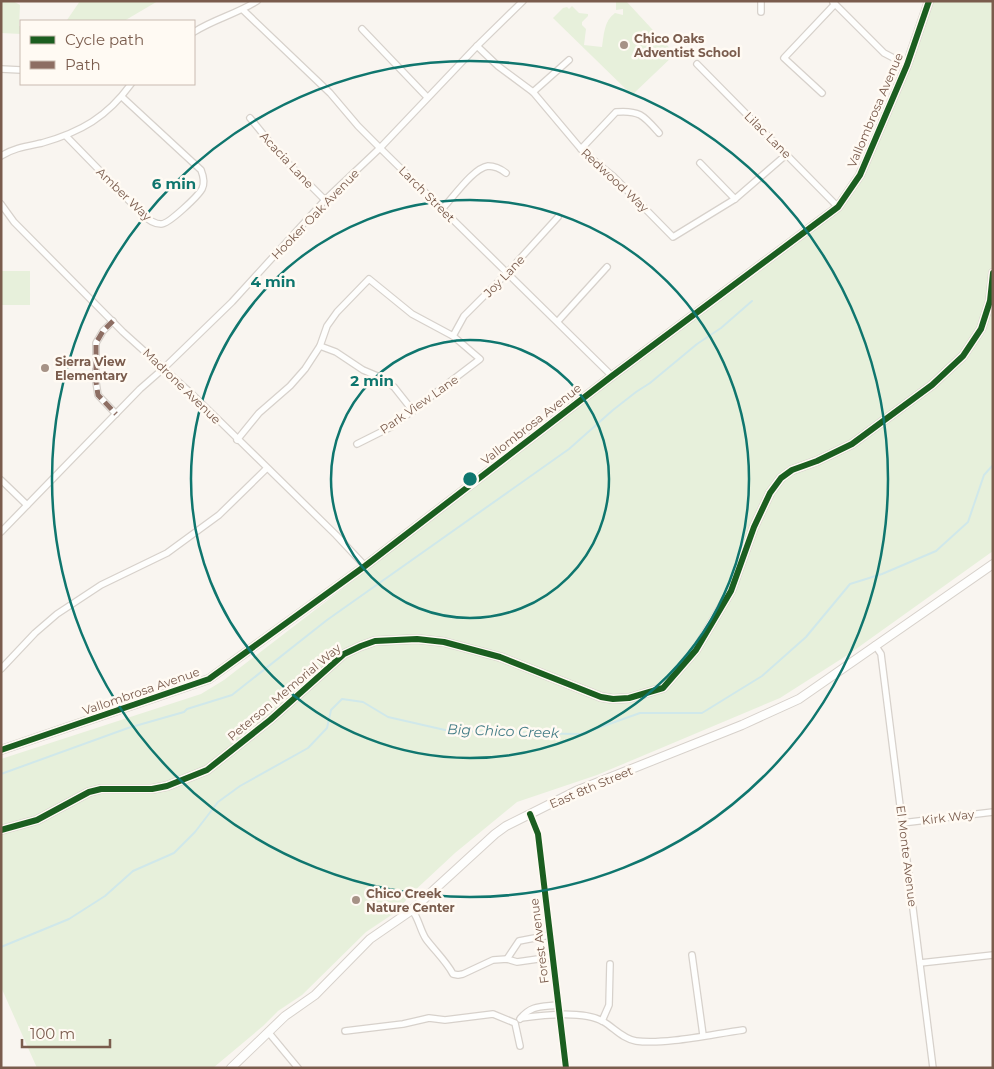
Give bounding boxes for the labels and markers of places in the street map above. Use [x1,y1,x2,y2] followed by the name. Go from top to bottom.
[633,31,741,60] place label: Chico Oaks Adventist School
[618,39,630,51] marker: Chico Oaks Adventist School
[55,354,128,383] place label: Sierra View Elementary
[39,362,51,374] marker: Sierra View Elementary
[461,470,479,488] centre of rings
[366,886,455,915] place label: Chico Creek Nature Center
[350,894,362,906] marker: Chico Creek Nature Center

